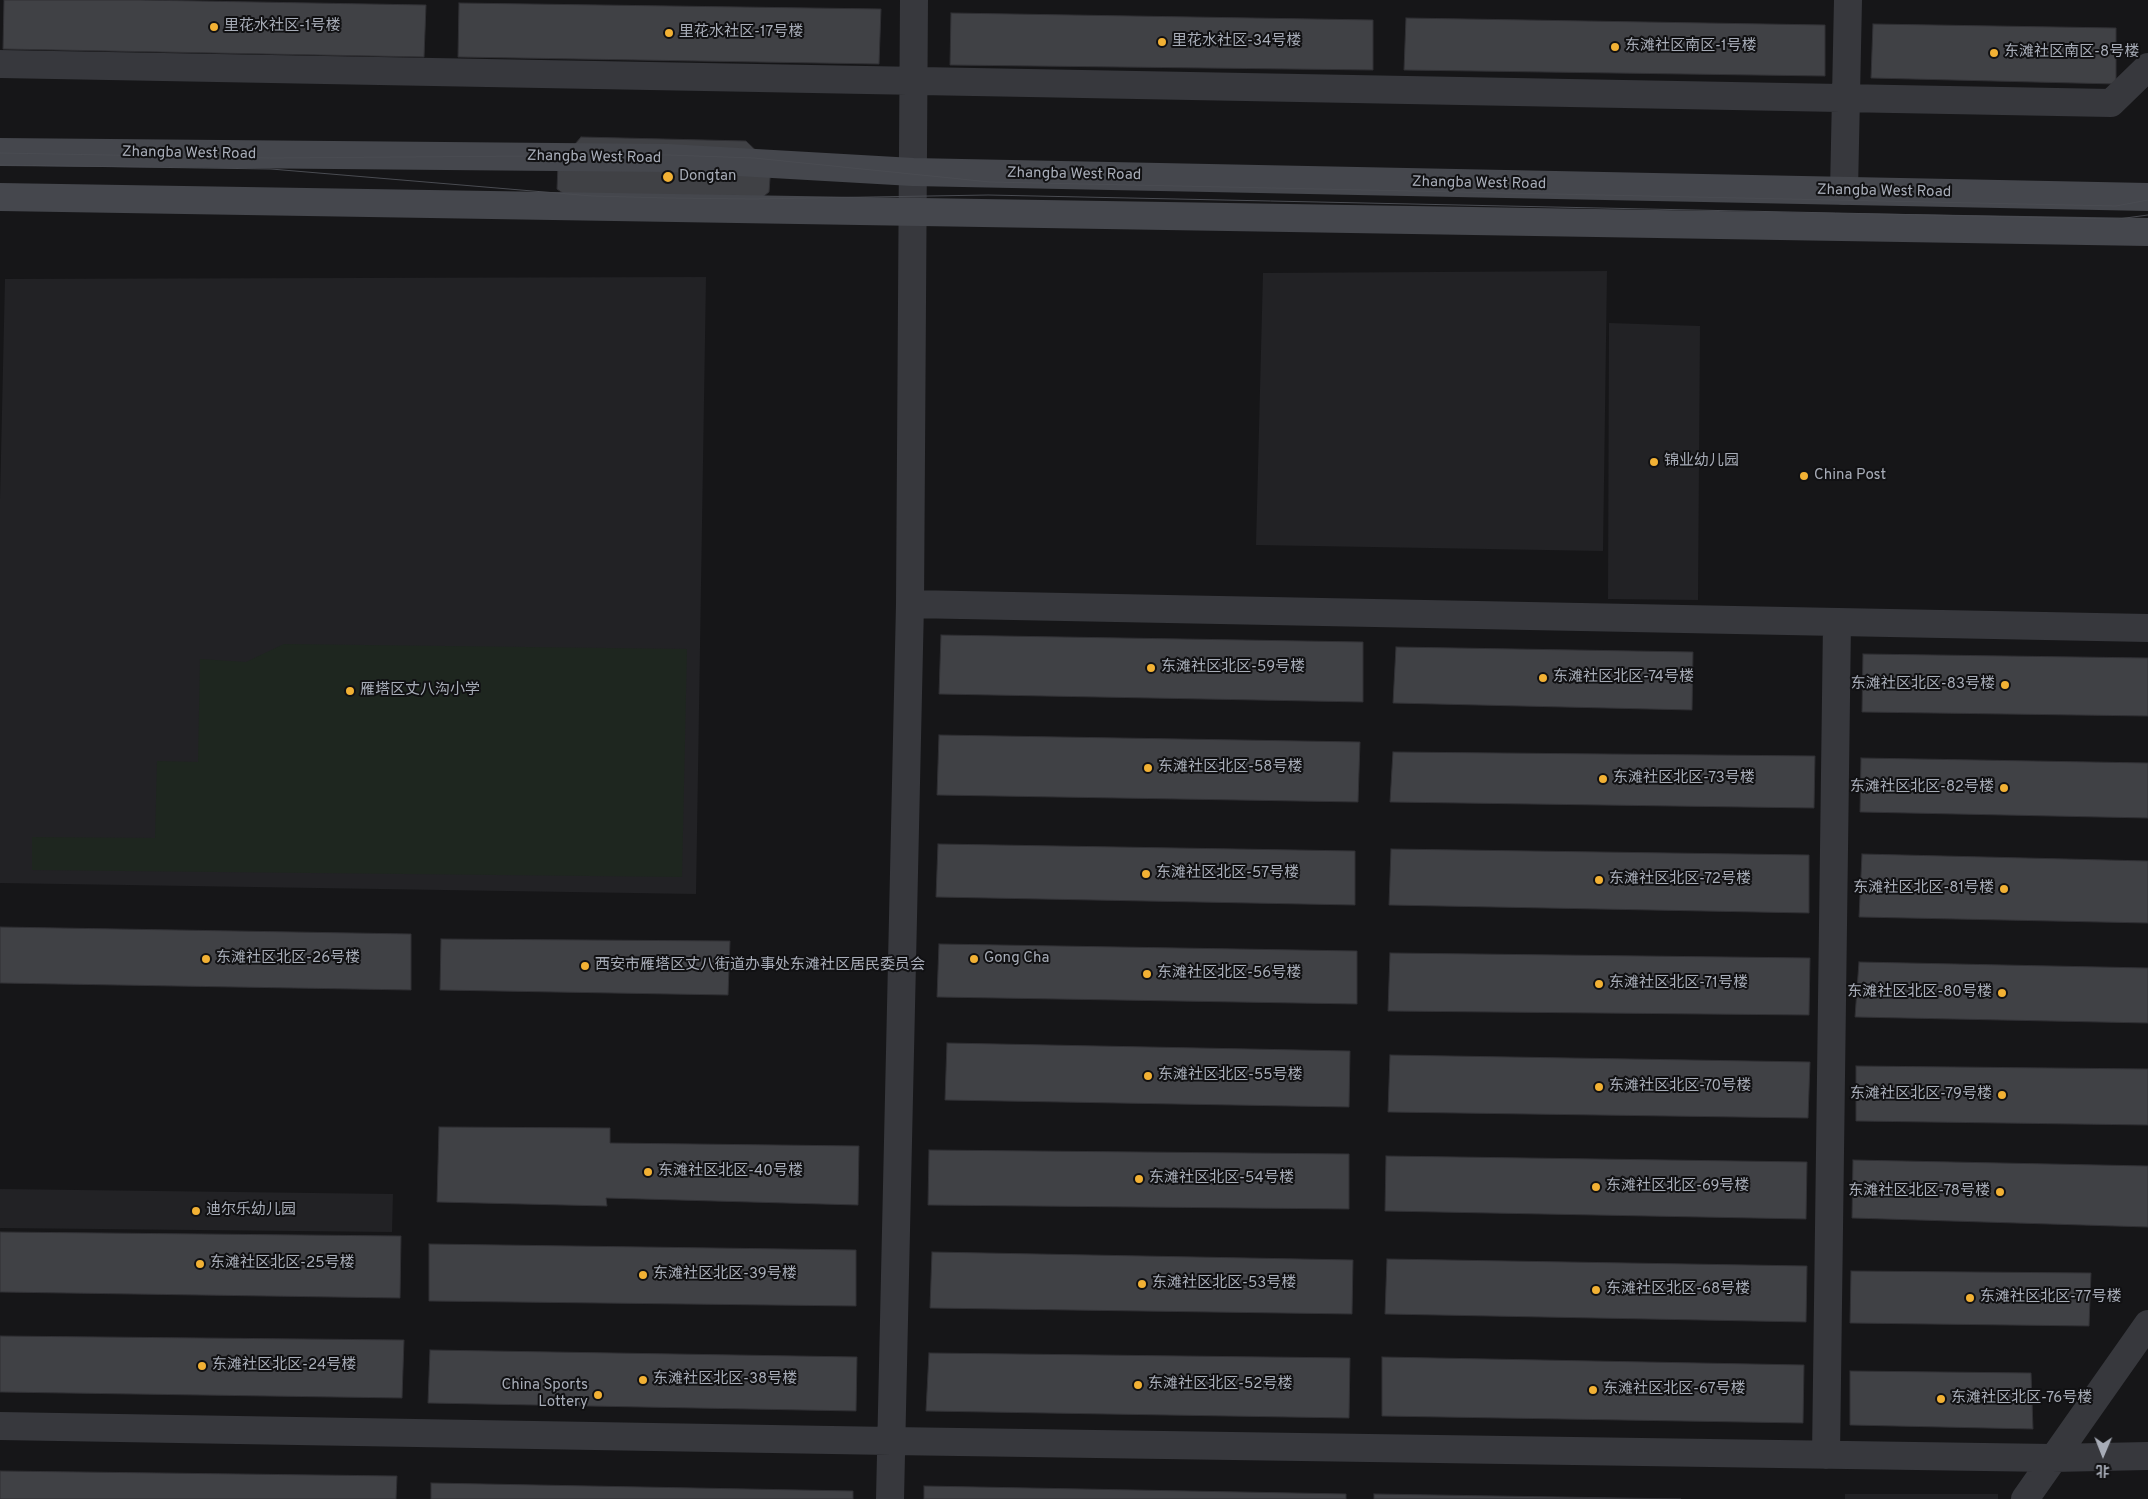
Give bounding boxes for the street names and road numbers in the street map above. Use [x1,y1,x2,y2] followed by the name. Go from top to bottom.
[122,144,256,164] street label: Zhangba West Road
[527,148,661,168] street label: Zhangba West Road
[1007,165,1141,185] street label: Zhangba West Road
[1412,174,1546,194] street label: Zhangba West Road
[1817,182,1951,202] street label: Zhangba West Road

